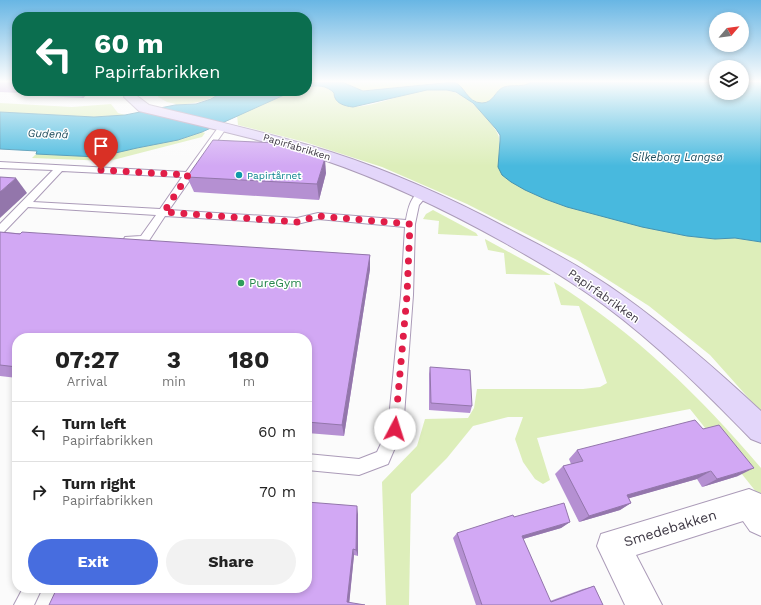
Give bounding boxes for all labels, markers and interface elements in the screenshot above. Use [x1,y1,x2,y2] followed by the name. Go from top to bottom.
[709,12,749,52] north arrow
[709,12,749,100] map controls
[94,27,164,60] text: 60 m
[28,28,80,80] icon: left
[709,60,749,100] button: layers
[94,61,220,82] text: Papirfabrikken
[27,127,69,141] water label: Gudenå
[84,129,118,170] pin
[262,131,332,163] street label: Papirfabrikken
[90,135,112,157] icon: arrive
[631,151,723,164] water label: Silkeborg Langsø
[234,170,244,180] marker: Papirtårnet
[247,170,302,181] place label: Papirtårnet
[565,266,643,326] street label: Papirfabrikken
[249,276,302,290] place label: PureGym
[236,278,246,288] marker: PureGym
[55,346,119,374] text: 07:27
[167,346,181,374] text: 3
[228,346,269,374] text: 180
[67,374,107,389] text: Arrival
[162,374,186,389] text: min
[243,374,255,389] text: m
[374,408,416,450] position arrow
[62,415,126,433] text: Turn left
[28,421,50,443] icon: left
[258,423,296,441] text: 60 m
[62,433,153,448] text: Papirfabrikken
[62,475,135,493] text: Turn right
[28,481,50,503] icon: right
[259,483,296,501] text: 70 m
[62,493,153,508] text: Papirfabrikken
[622,506,718,550] street label: Smedebakken
[28,539,158,585] button: Exit
[166,539,296,585] button: Share

